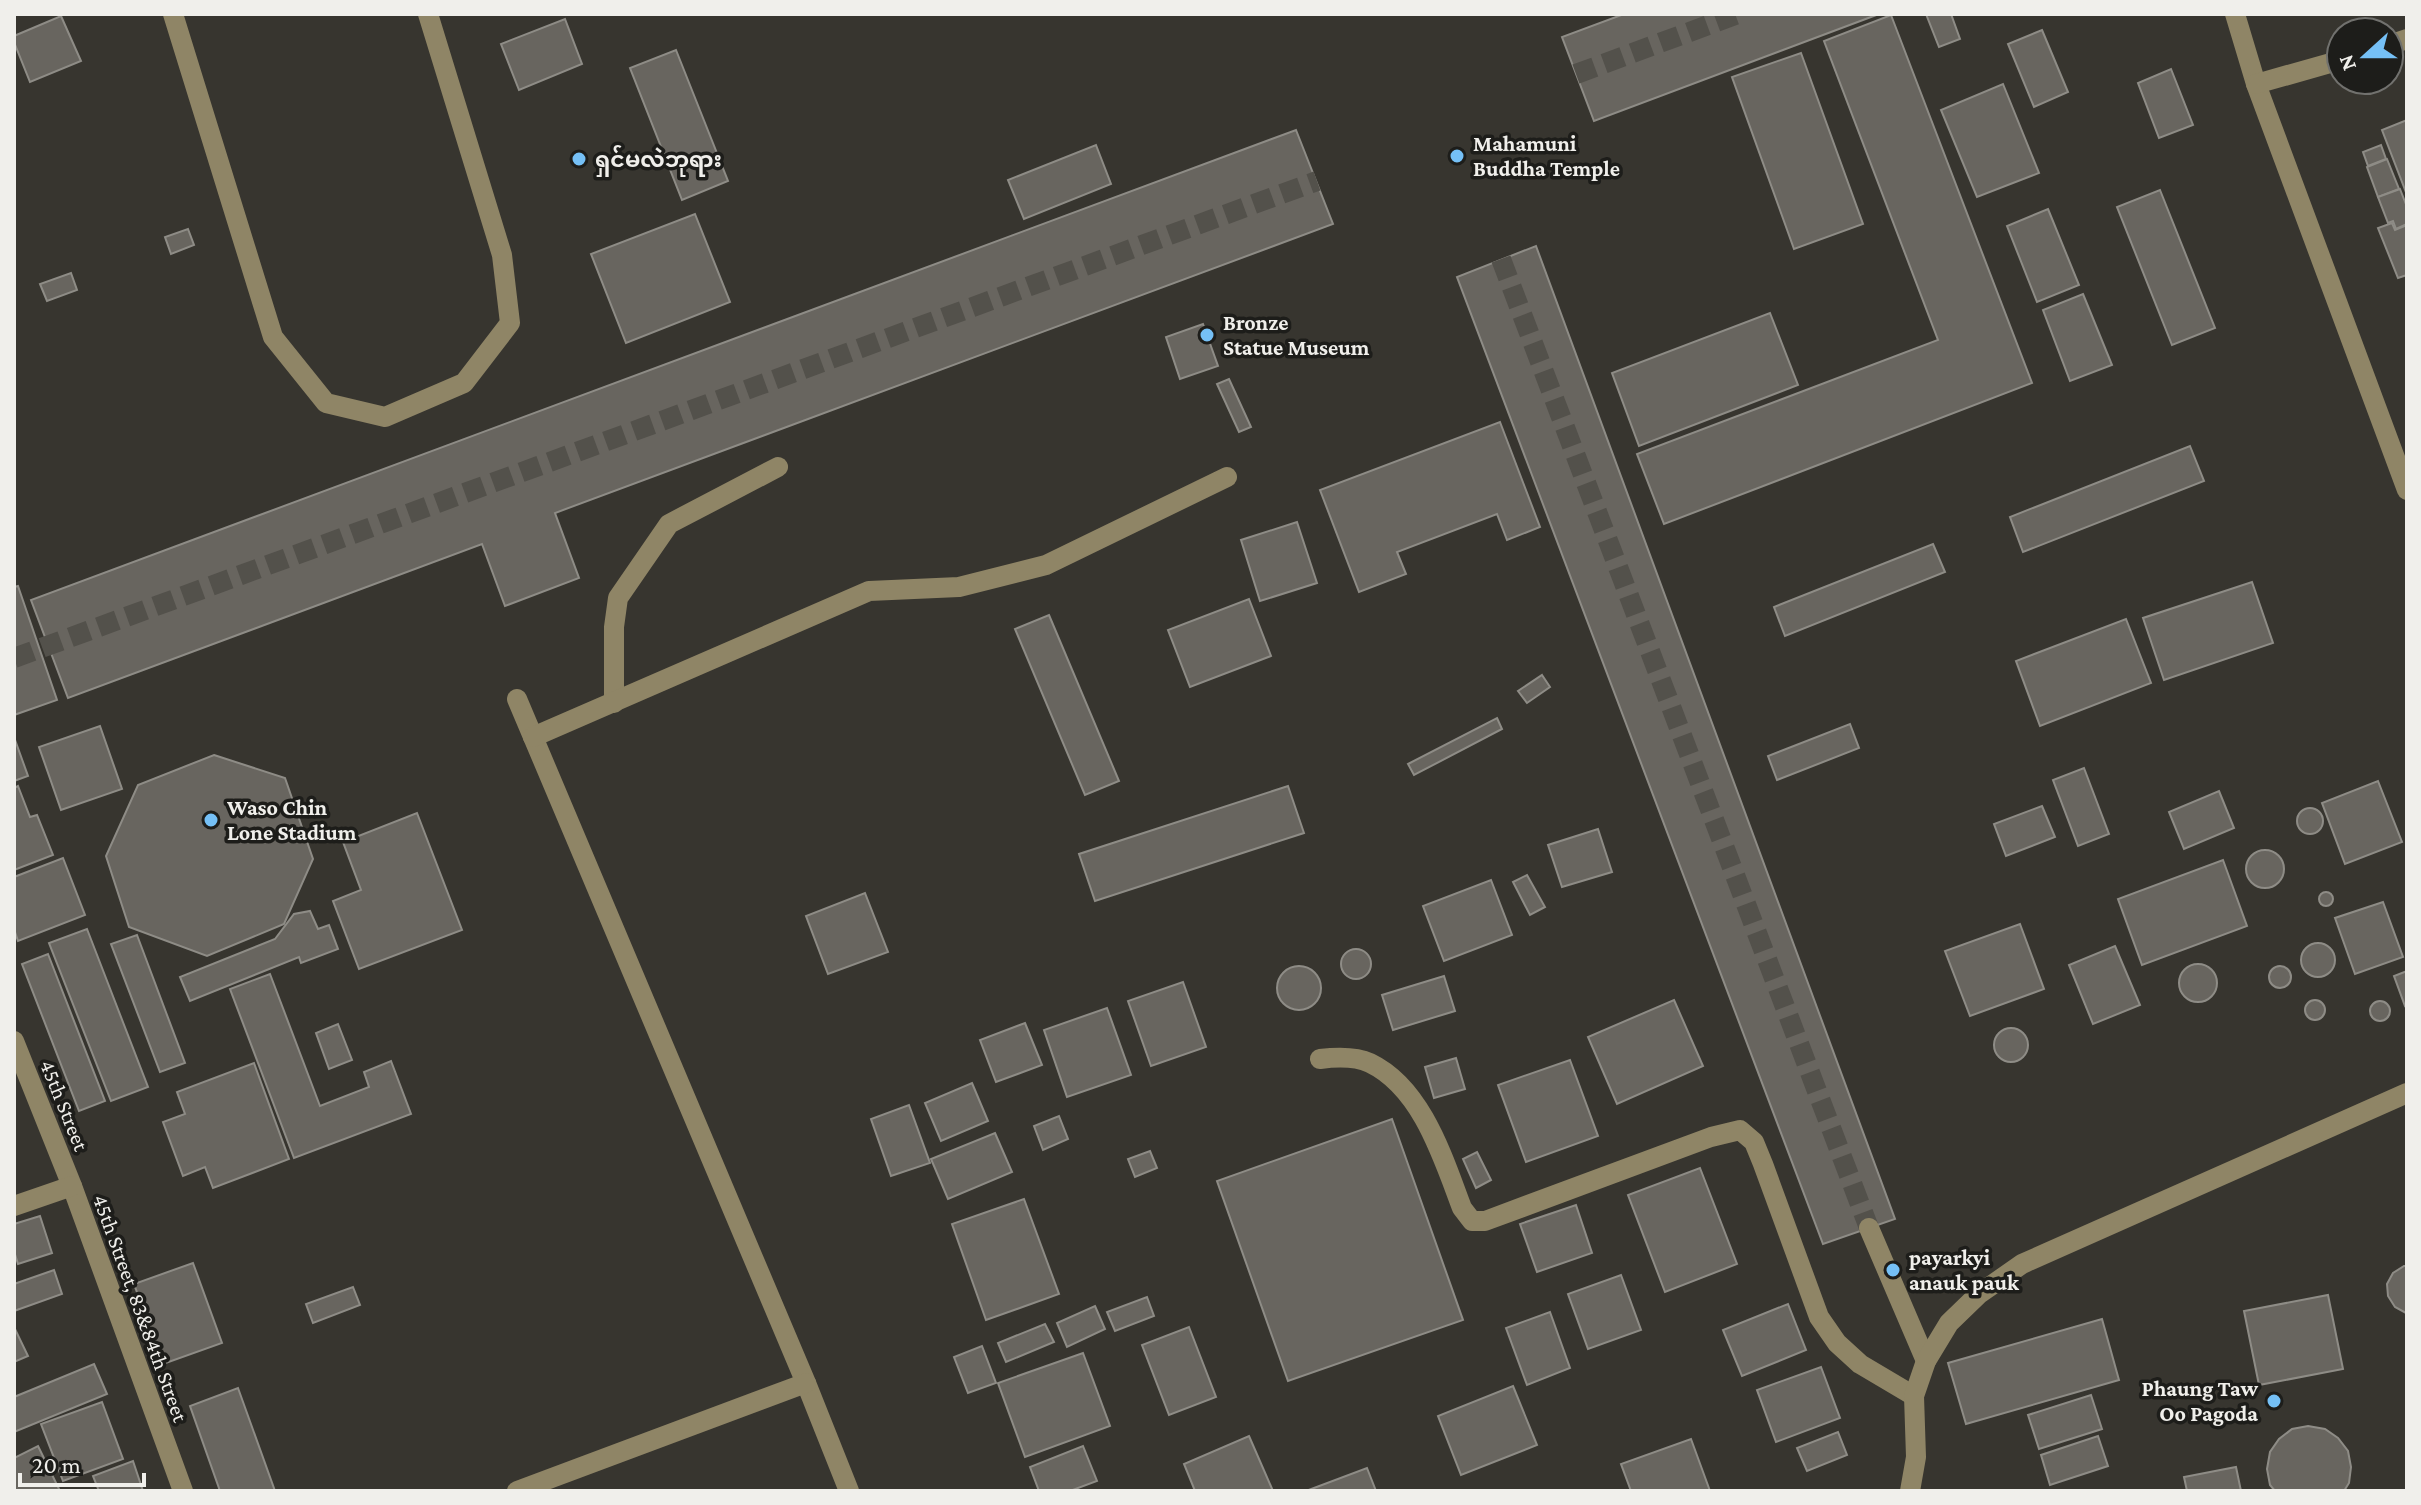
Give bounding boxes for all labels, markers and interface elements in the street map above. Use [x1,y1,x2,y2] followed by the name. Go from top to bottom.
[2325,16,2405,96] north arrow
[2332,52,2361,74] text: N
[1473,131,1620,181] place label: Mahamuni Buddha Temple
[595,144,722,177] place label: ရှင်မလဲဘုရား
[1448,147,1466,165] marker: Mahamuni Buddha Temple
[570,150,588,168] marker: ရှင်မလဲဘုရား
[1223,310,1370,360] place label: Bronze Statue Museum
[1198,326,1216,344] marker: Bronze Statue Museum
[226,795,357,845] place label: Waso Chin Lone Stadium
[202,811,220,829] marker: Waso Chin Lone Stadium
[35,1056,94,1155] street label: 45th Street
[88,1191,194,1426] street label: 45th Street, 83&84th Street
[1909,1245,2020,1295] place label: payarkyi anauk pauk
[1884,1261,1902,1279] marker: payarkyi anauk pauk
[2141,1376,2259,1426] place label: Phaung Taw Oo Pagoda
[2265,1392,2283,1410] marker: Phaung Taw Oo Pagoda
[20,1437,144,1487] scale bar
[32,1451,81,1478] text: 20 m

